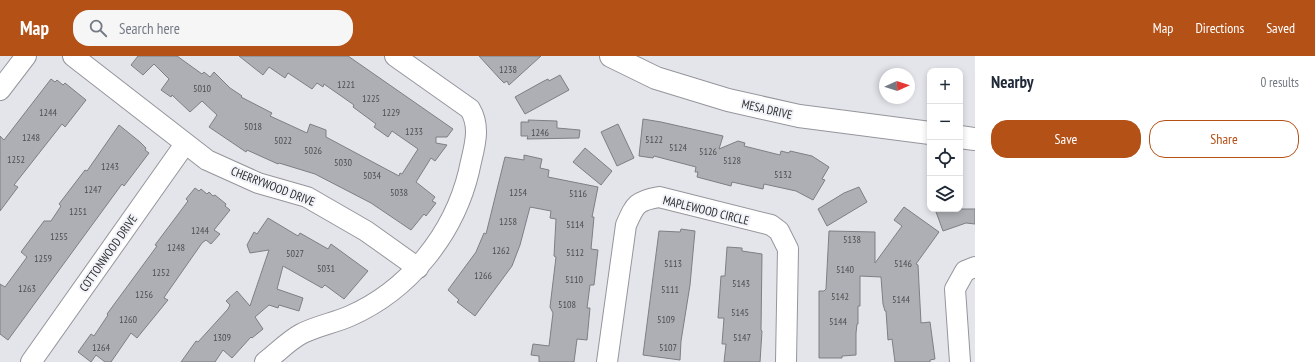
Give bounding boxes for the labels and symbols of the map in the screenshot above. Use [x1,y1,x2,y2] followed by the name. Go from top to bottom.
[499,63,517,76] house number: 1238
[879,68,915,104] north arrow
[337,78,355,91] house number: 1221
[193,82,212,95] house number: 5010
[362,92,380,105] house number: 1225
[740,96,794,122] street label: MESA DRIVE
[39,106,58,119] house number: 1244
[382,106,400,119] house number: 1229
[244,120,262,133] house number: 5018
[405,125,423,138] house number: 1233
[531,126,550,139] house number: 1246
[22,131,40,144] house number: 1248
[645,133,663,146] house number: 5122
[274,134,292,147] house number: 5022
[669,141,688,154] house number: 5124
[304,144,323,157] house number: 5026
[699,145,718,158] house number: 5126
[7,153,25,166] house number: 1252
[723,154,741,167] house number: 5128
[334,156,353,169] house number: 5030
[101,160,119,173] house number: 1243
[229,163,317,209] street label: CHERRYWOOD DRIVE
[774,168,792,181] house number: 5132
[363,169,382,182] house number: 5034
[84,183,102,196] house number: 1247
[390,186,408,199] house number: 5038
[509,186,528,199] house number: 1254
[569,187,588,200] house number: 5116
[661,192,751,228] street label: MAPLEWOOD CIRCLE
[69,205,87,218] house number: 1251
[76,212,140,294] street label: COTTONWOOD DRIVE
[499,215,517,228] house number: 1258
[566,218,585,231] house number: 5114
[191,224,210,237] house number: 1244
[50,230,68,243] house number: 1255
[843,233,861,246] house number: 5138
[167,241,185,254] house number: 1248
[492,244,510,257] house number: 1262
[566,246,584,259] house number: 5112
[286,247,304,260] house number: 5027
[34,252,52,265] house number: 1259
[664,257,682,270] house number: 5113
[894,257,913,270] house number: 5146
[317,262,335,275] house number: 5031
[836,263,855,276] house number: 5140
[152,266,170,279] house number: 1252
[474,269,493,282] house number: 1266
[565,273,584,286] house number: 5110
[732,277,750,290] house number: 5143
[18,282,36,295] house number: 1263
[661,283,679,296] house number: 5111
[135,288,154,301] house number: 1256
[831,290,849,303] house number: 5142
[892,293,911,306] house number: 5144
[558,298,576,311] house number: 5108
[731,306,749,319] house number: 5145
[119,313,138,326] house number: 1260
[657,313,675,326] house number: 5109
[829,315,848,328] house number: 5144
[213,331,231,344] house number: 1309
[733,331,751,344] house number: 5147
[92,341,111,354] house number: 1264
[659,341,677,354] house number: 5107

